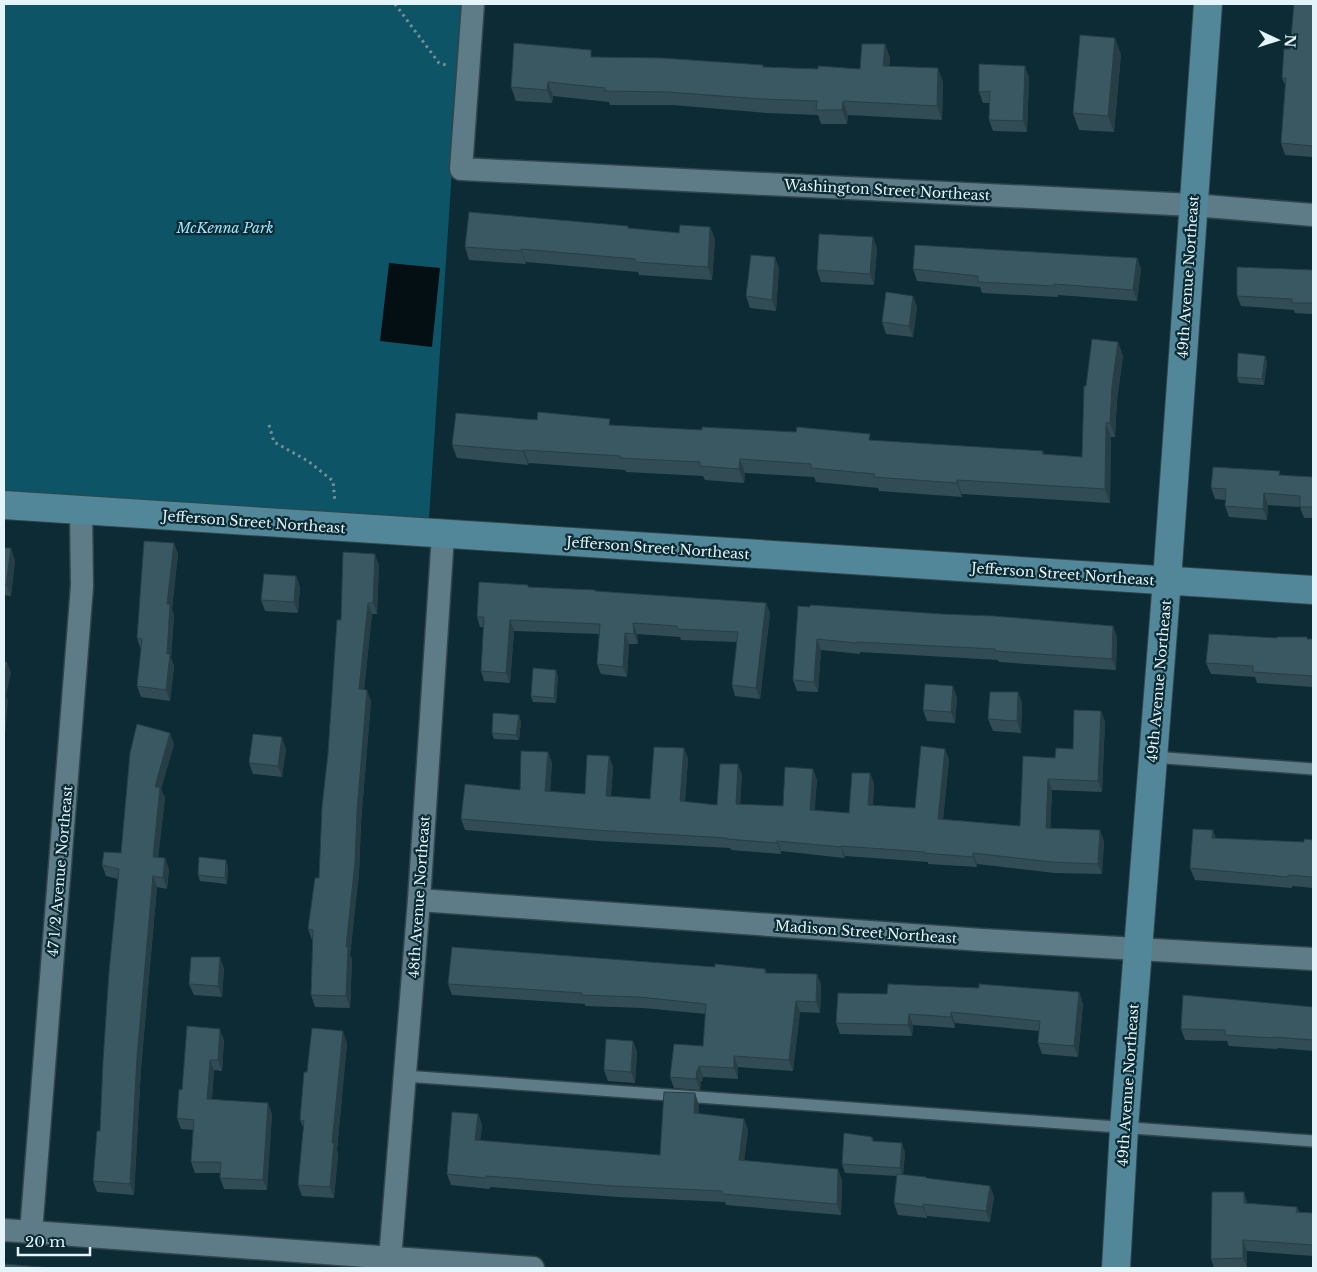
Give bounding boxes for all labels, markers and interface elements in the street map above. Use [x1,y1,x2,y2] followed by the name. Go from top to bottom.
[1252,15,1302,65] north arrow
[1281,34,1299,48] text: N
[782,176,991,204] street label: Washington Street Northeast
[1173,194,1203,359] street label: 49th Avenue Northeast
[176,219,273,237] park label: McKenna Park
[160,506,347,537] street label: Jefferson Street Northeast
[564,532,751,563] street label: Jefferson Street Northeast
[969,558,1156,589] street label: Jefferson Street Northeast
[1143,598,1175,763] street label: 49th Avenue Northeast
[44,784,77,957] street label: 47 1/2 Avenue Northeast
[404,814,434,979] street label: 48th Avenue Northeast
[774,917,959,947] street label: Madison Street Northeast
[1113,1002,1143,1167] street label: 49th Avenue Northeast
[18,1224,90,1256] scale bar
[25,1232,65,1251] text: 20 m

